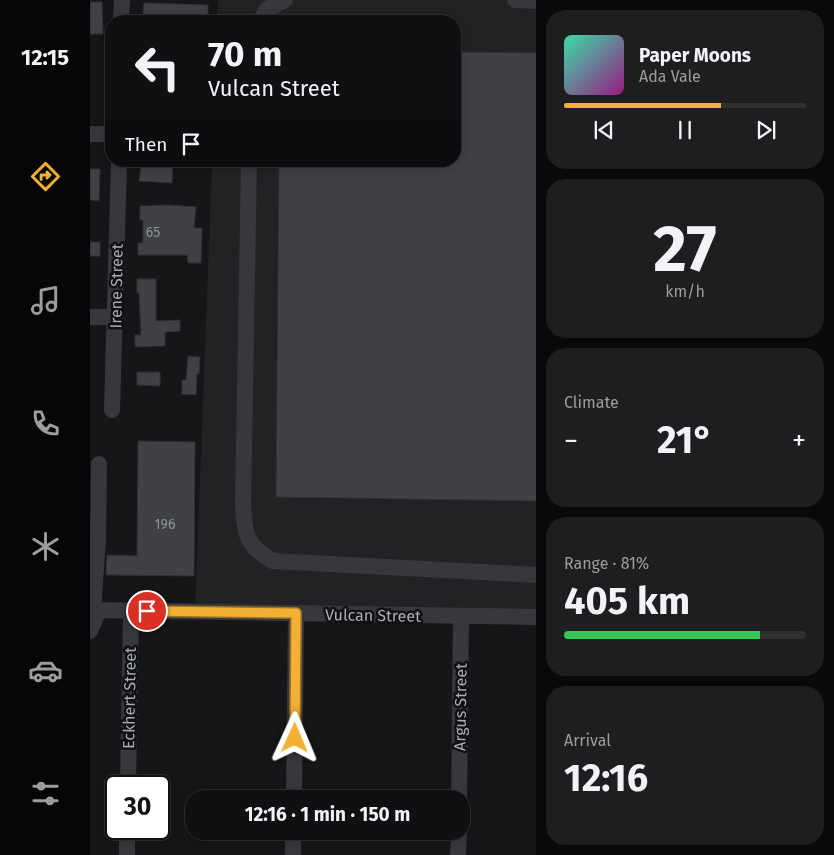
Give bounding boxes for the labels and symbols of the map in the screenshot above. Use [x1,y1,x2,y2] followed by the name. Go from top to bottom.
[146,224,160,241] house number: 65
[106,243,127,329] street label: Irene Street
[155,516,175,533] house number: 196
[126,590,168,632] pin
[325,605,421,626] street label: Vulcan Street
[119,647,140,749] street label: Eckhert Street
[450,663,471,751] street label: Argus Street
[268,711,320,763] position arrow
[105,775,170,840] speed limit sign: 30

